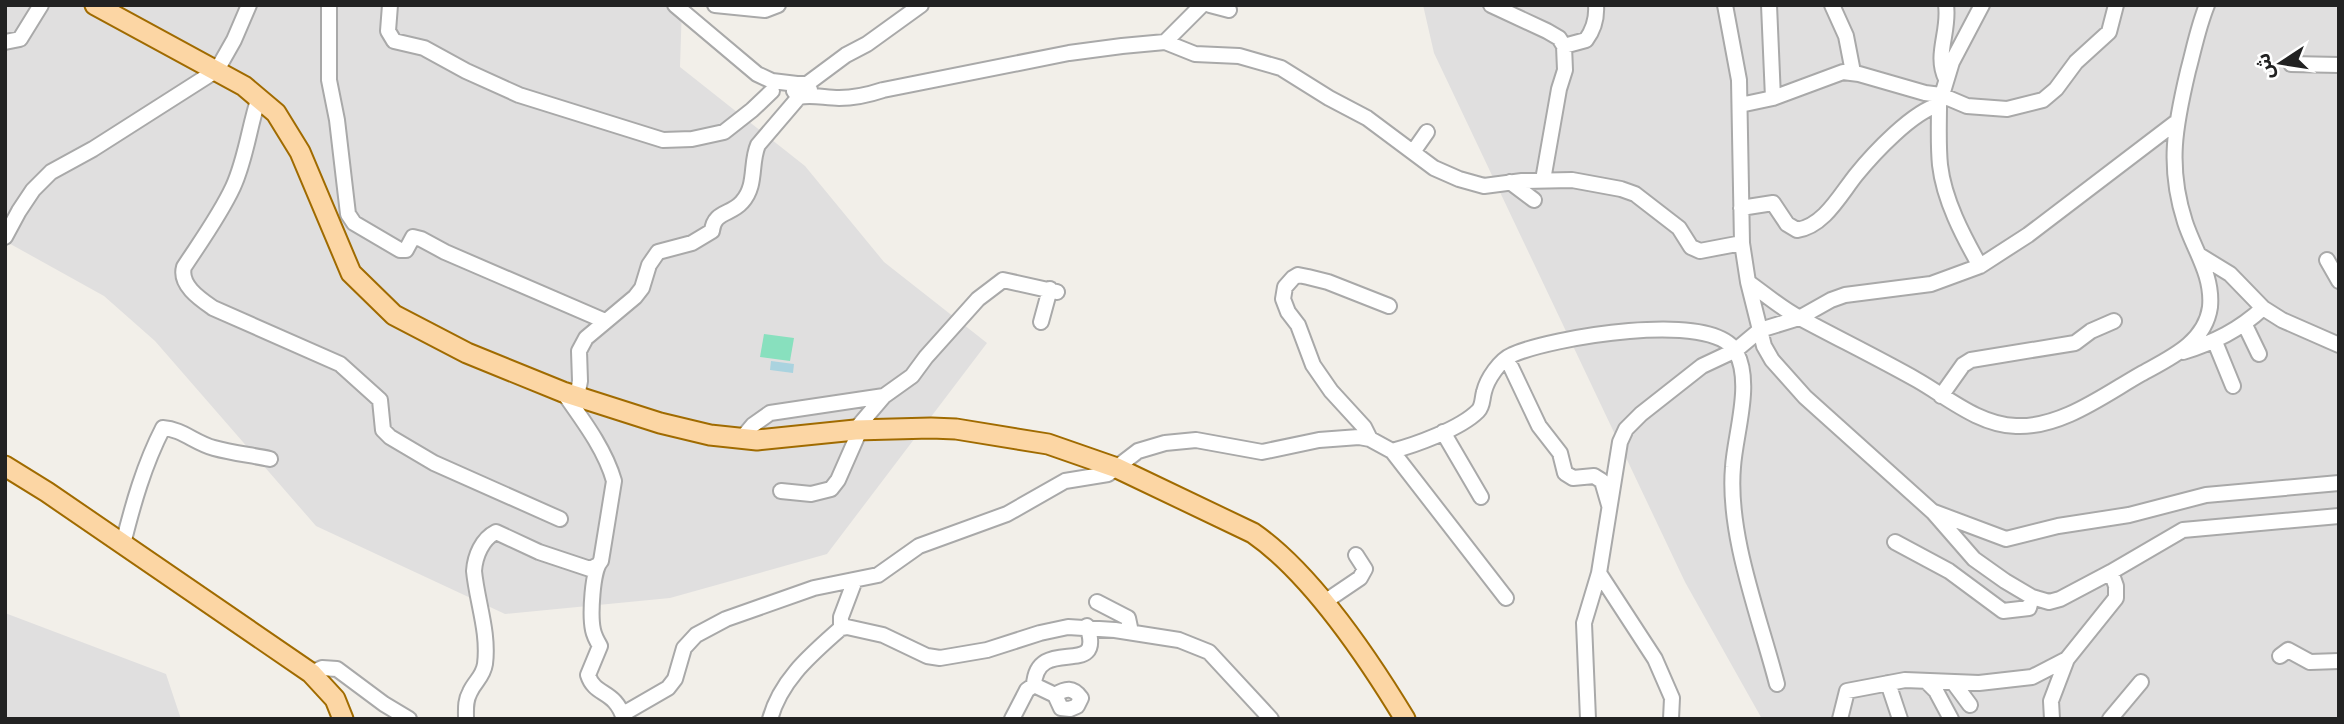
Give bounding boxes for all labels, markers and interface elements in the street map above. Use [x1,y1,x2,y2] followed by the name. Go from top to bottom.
[2246,28,2316,98] north arrow
[2250,51,2282,82] text: ش

